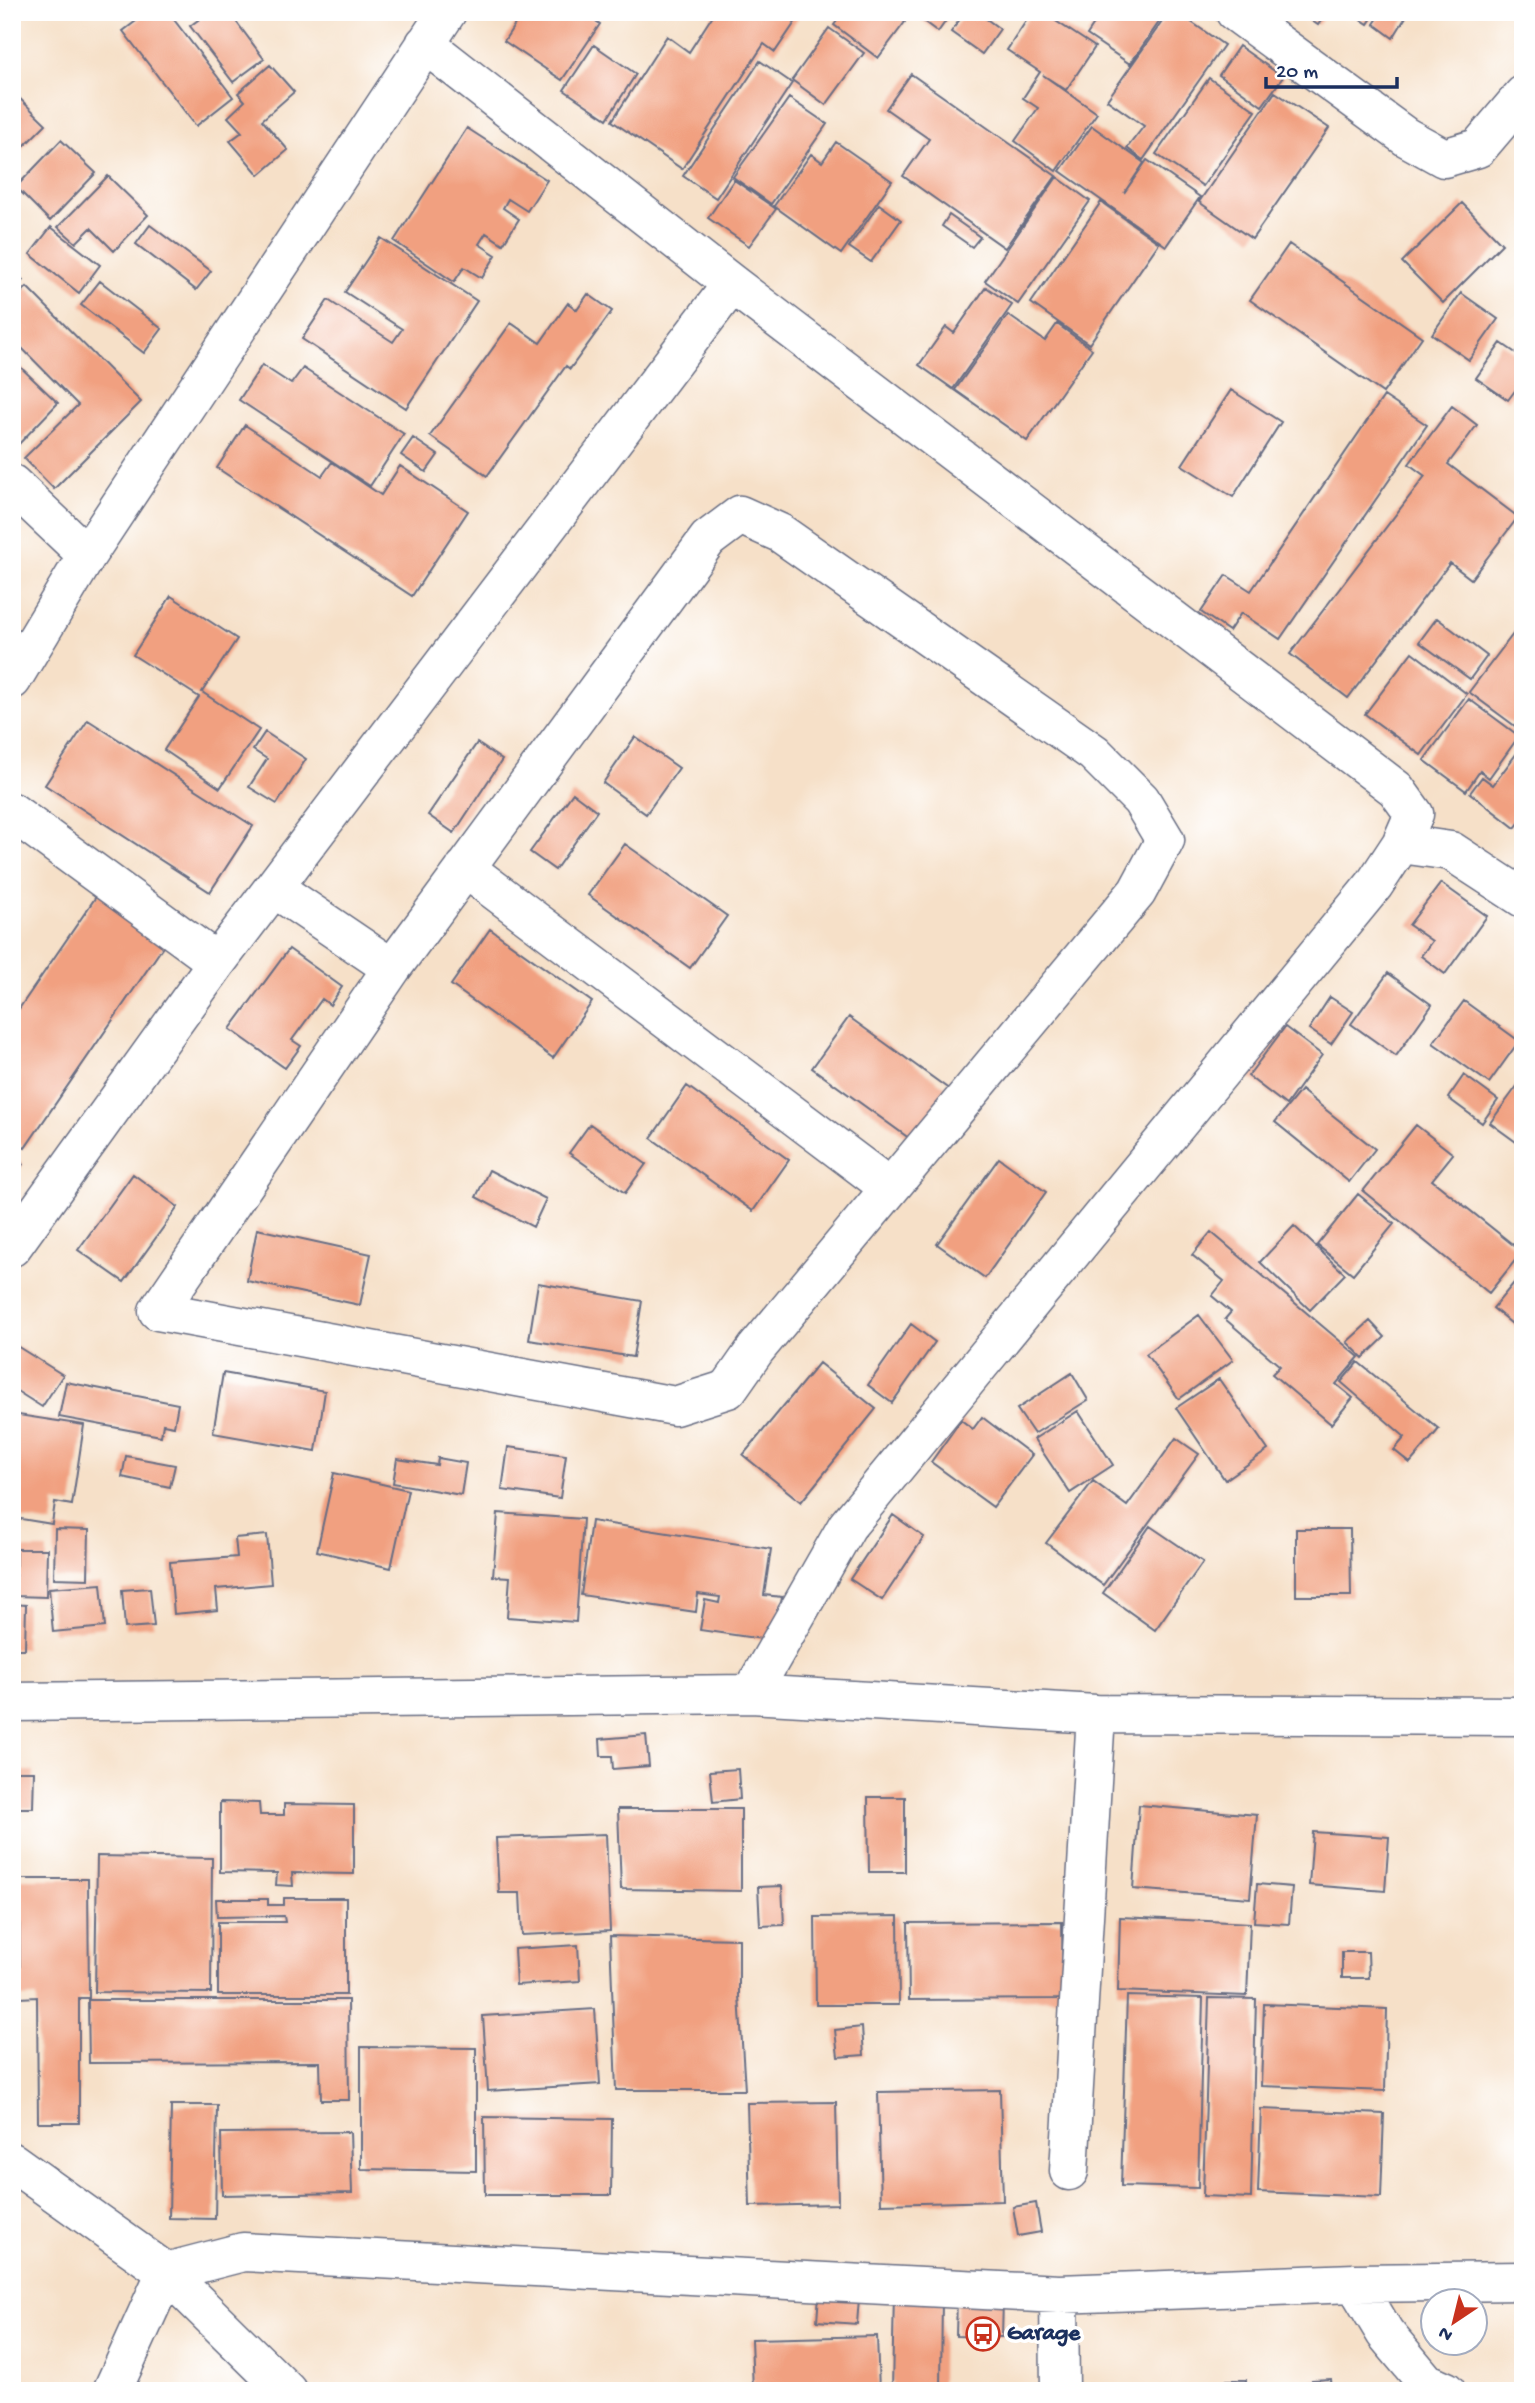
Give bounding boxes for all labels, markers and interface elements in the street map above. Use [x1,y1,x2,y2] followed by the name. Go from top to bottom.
[1266,46,1397,90] scale bar
[1276,61,1318,86] text: 20 m
[1420,2288,1490,2358] north arrow
[964,2315,1002,2353] bus stop icon: Garage
[1435,2320,1458,2346] text: N
[1007,2321,1081,2348] place label: Garage

